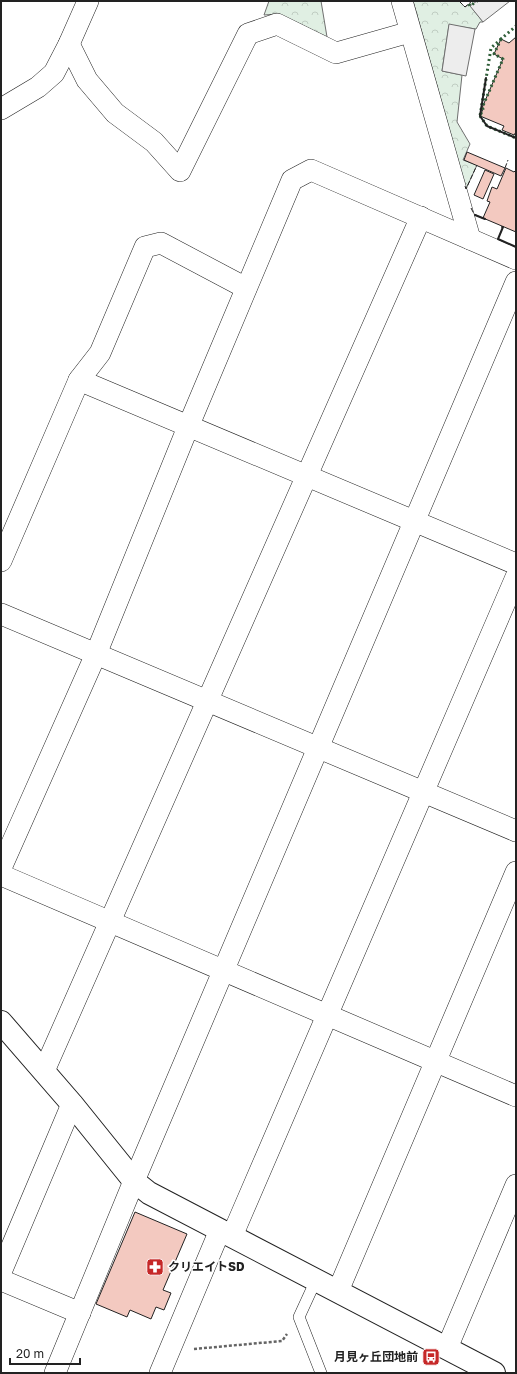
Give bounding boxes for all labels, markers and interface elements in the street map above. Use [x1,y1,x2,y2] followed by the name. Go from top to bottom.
[145,1257,165,1277] pharmacy icon: クリエイトSD
[168,1259,245,1274] place label: クリエイトSD
[10,1340,80,1366] scale bar
[16,1346,44,1361] text: 20 m
[421,1347,441,1367] bus stop icon: 月見ヶ丘団地前
[334,1349,418,1364] place label: 月見ヶ丘団地前

